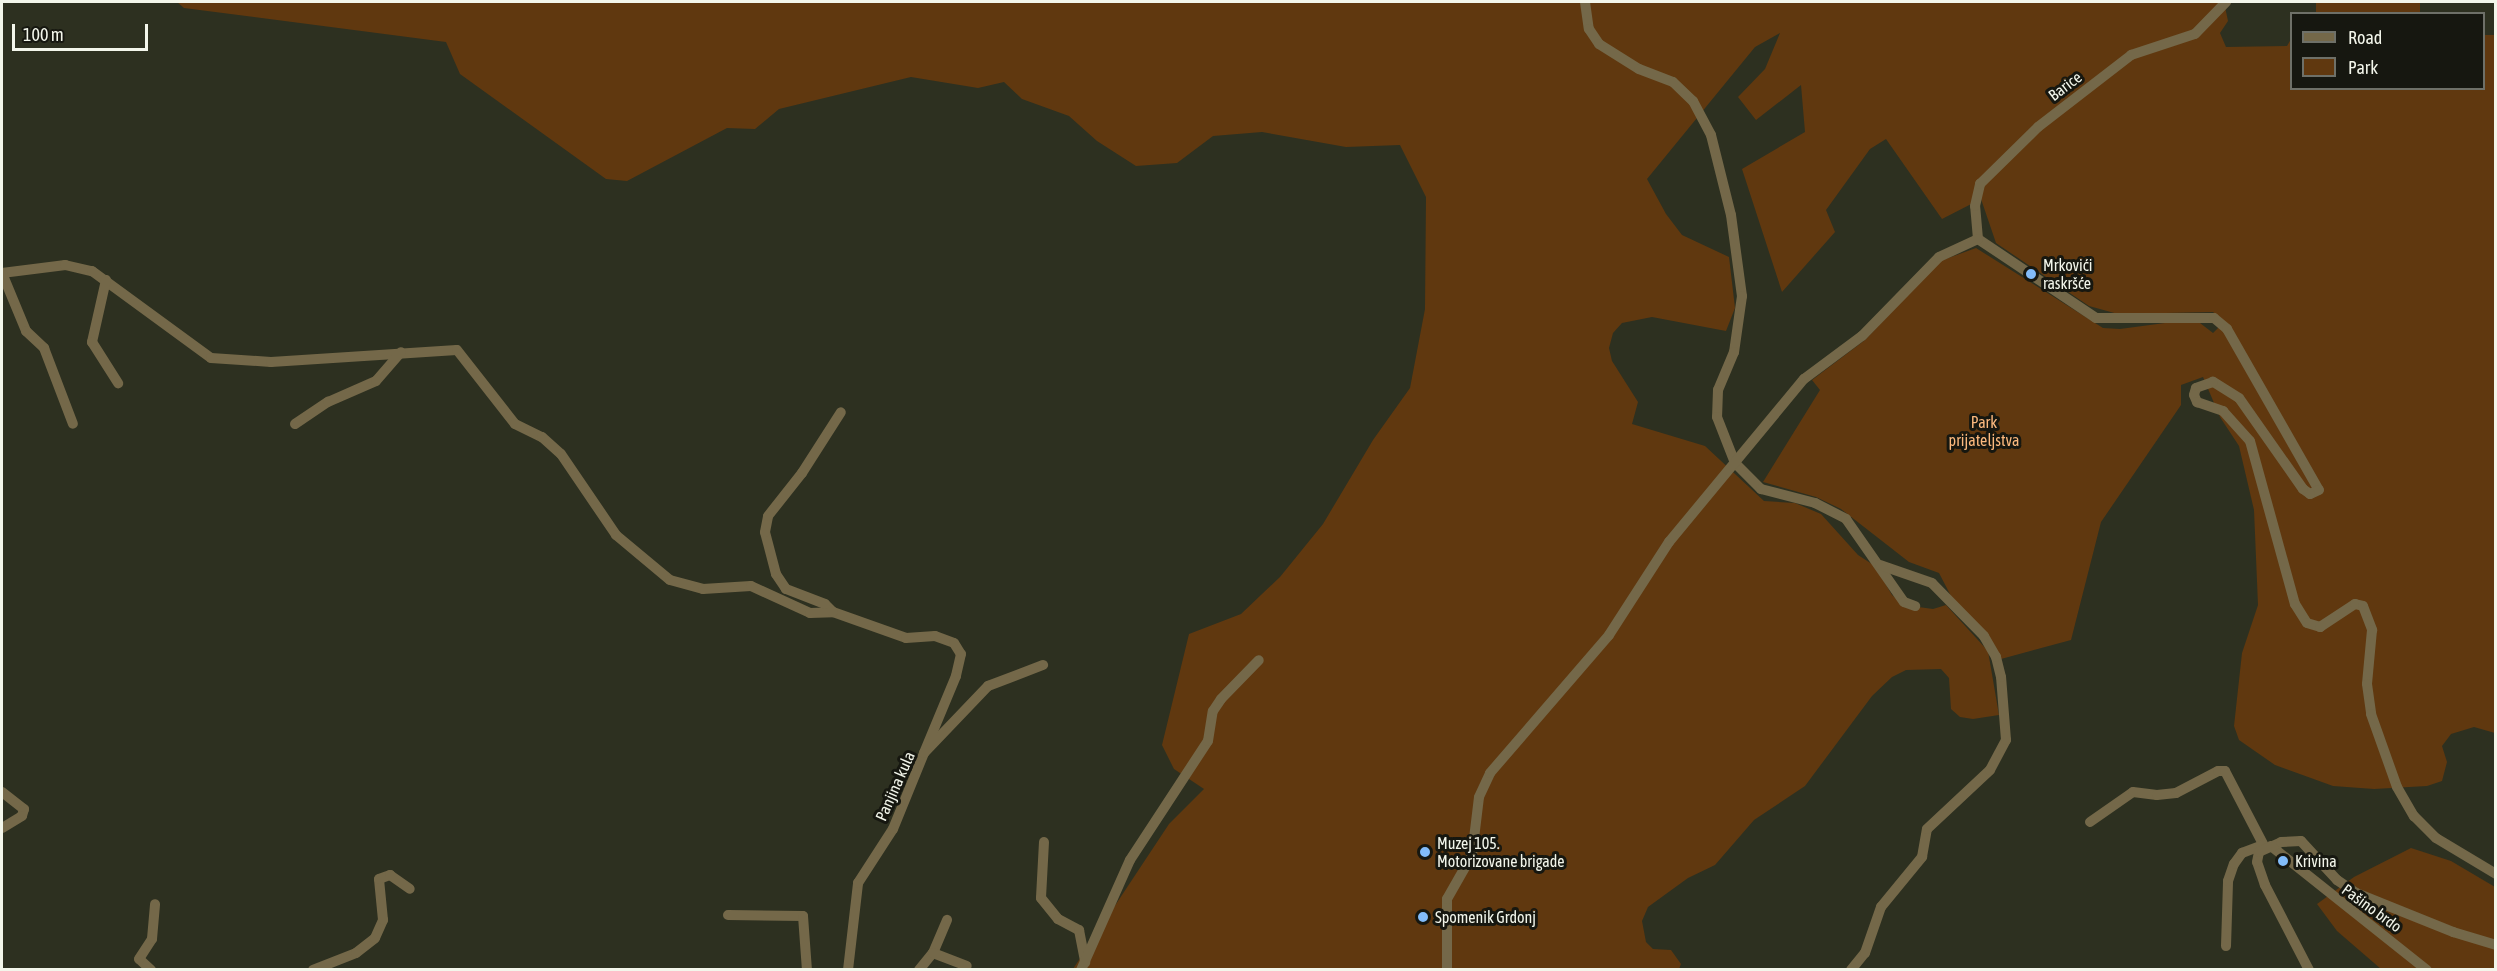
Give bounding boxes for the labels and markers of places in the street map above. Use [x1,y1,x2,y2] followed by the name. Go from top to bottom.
[2043,255,2092,293] place label: Mrkovići raskršće
[2024,267,2038,281] marker: Mrkovići raskršće
[1437,833,1564,871] place label: Muzej 105. Motorizovane brigade
[1418,845,1432,859] marker: Muzej 105. Motorizovane brigade
[2295,851,2337,871] place label: Krivina
[2276,854,2290,868] marker: Krivina
[1435,907,1536,927] place label: Spomenik Grdonj
[1416,910,1430,924] marker: Spomenik Grdonj

